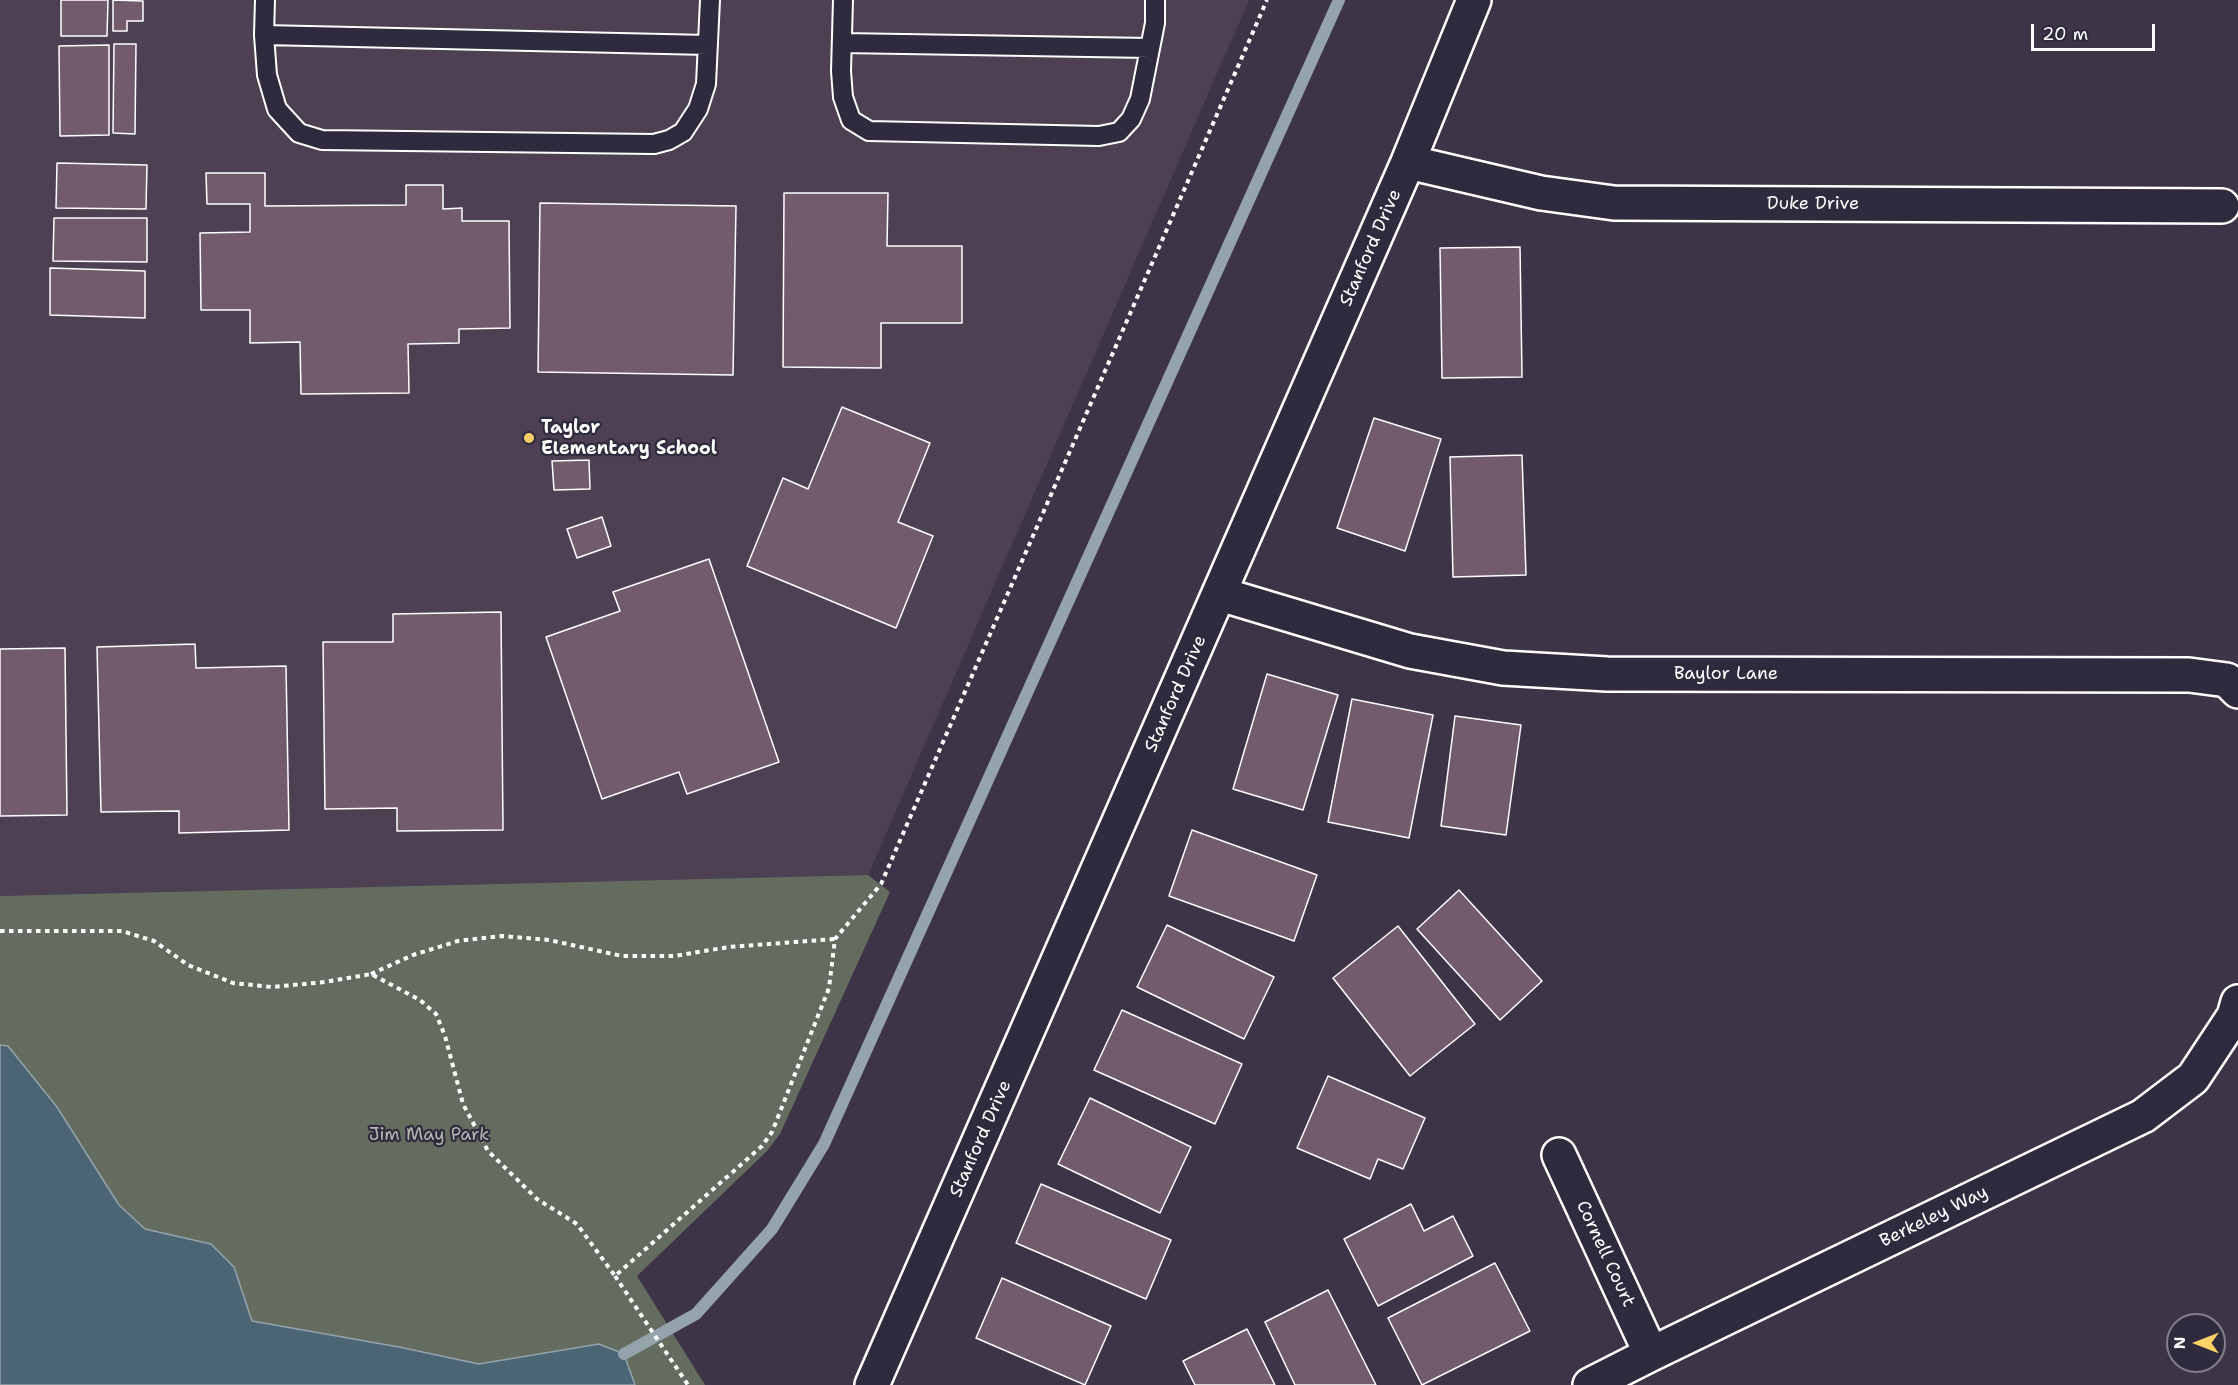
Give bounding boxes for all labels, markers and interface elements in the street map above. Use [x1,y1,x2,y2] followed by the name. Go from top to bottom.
[2034,12,2158,50] scale bar
[2042,22,2088,46] text: 20 m
[1336,186,1406,310] street label: Stanford Drive
[1767,193,1859,215] street label: Duke Drive
[541,417,717,460] place label: Taylor Elementary School
[522,431,536,445] marker: Taylor Elementary School
[1141,632,1211,756] street label: Stanford Drive
[1674,663,1778,685] street label: Baylor Lane
[946,1077,1016,1201] street label: Stanford Drive
[369,1124,489,1146] park label: Jim May Park
[1876,1182,1992,1252] street label: Berkeley Way
[1571,1197,1639,1311] street label: Cornell Court
[2166,1313,2226,1373] north arrow
[2169,1337,2190,1349] text: N

